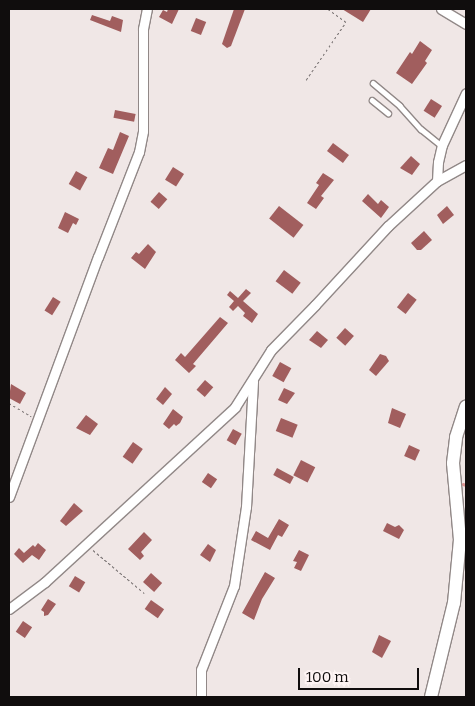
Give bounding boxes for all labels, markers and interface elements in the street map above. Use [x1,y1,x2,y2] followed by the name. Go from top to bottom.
[300,658,421,690] scale bar
[306,668,349,686] text: 100 m

